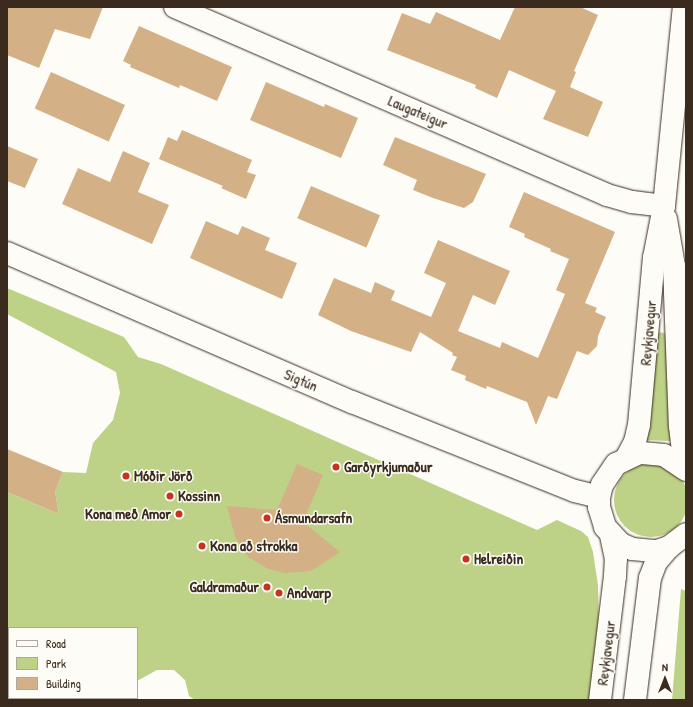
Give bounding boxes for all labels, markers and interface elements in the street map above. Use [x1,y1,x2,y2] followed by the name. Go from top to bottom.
[386,91,450,133] street label: Laugateigur
[636,300,660,366] street label: Reykjavegur
[281,365,321,395] street label: Sigtún
[344,458,432,476] place label: Garðyrkjumaður
[331,462,341,472] marker: Garðyrkjumaður
[134,467,193,485] place label: Móðir Jörð
[121,471,131,481] marker: Móðir Jörð
[178,487,220,505] place label: Kossinn
[165,491,175,501] marker: Kossinn
[85,505,171,523] place label: Kona með Amor
[174,509,184,519] marker: Kona með Amor
[275,509,352,527] place label: Ásmundarsafn
[262,513,272,523] marker: Ásmundarsafn
[210,537,297,555] place label: Kona að strokka
[197,541,207,551] marker: Kona að strokka
[474,550,523,568] place label: Helreiðin
[461,554,471,564] marker: Helreiðin
[190,578,259,596] place label: Galdramaður
[262,582,272,592] marker: Galdramaður
[287,584,331,602] place label: Andvarp
[274,588,284,598] marker: Andvarp
[593,620,619,686] street label: Reykjavegur
[8,627,138,699] legend
[46,635,66,652] text: Road
[46,655,66,672] text: Park
[645,659,685,699] north arrow
[662,660,668,674] text: N
[46,675,81,692] text: Building

